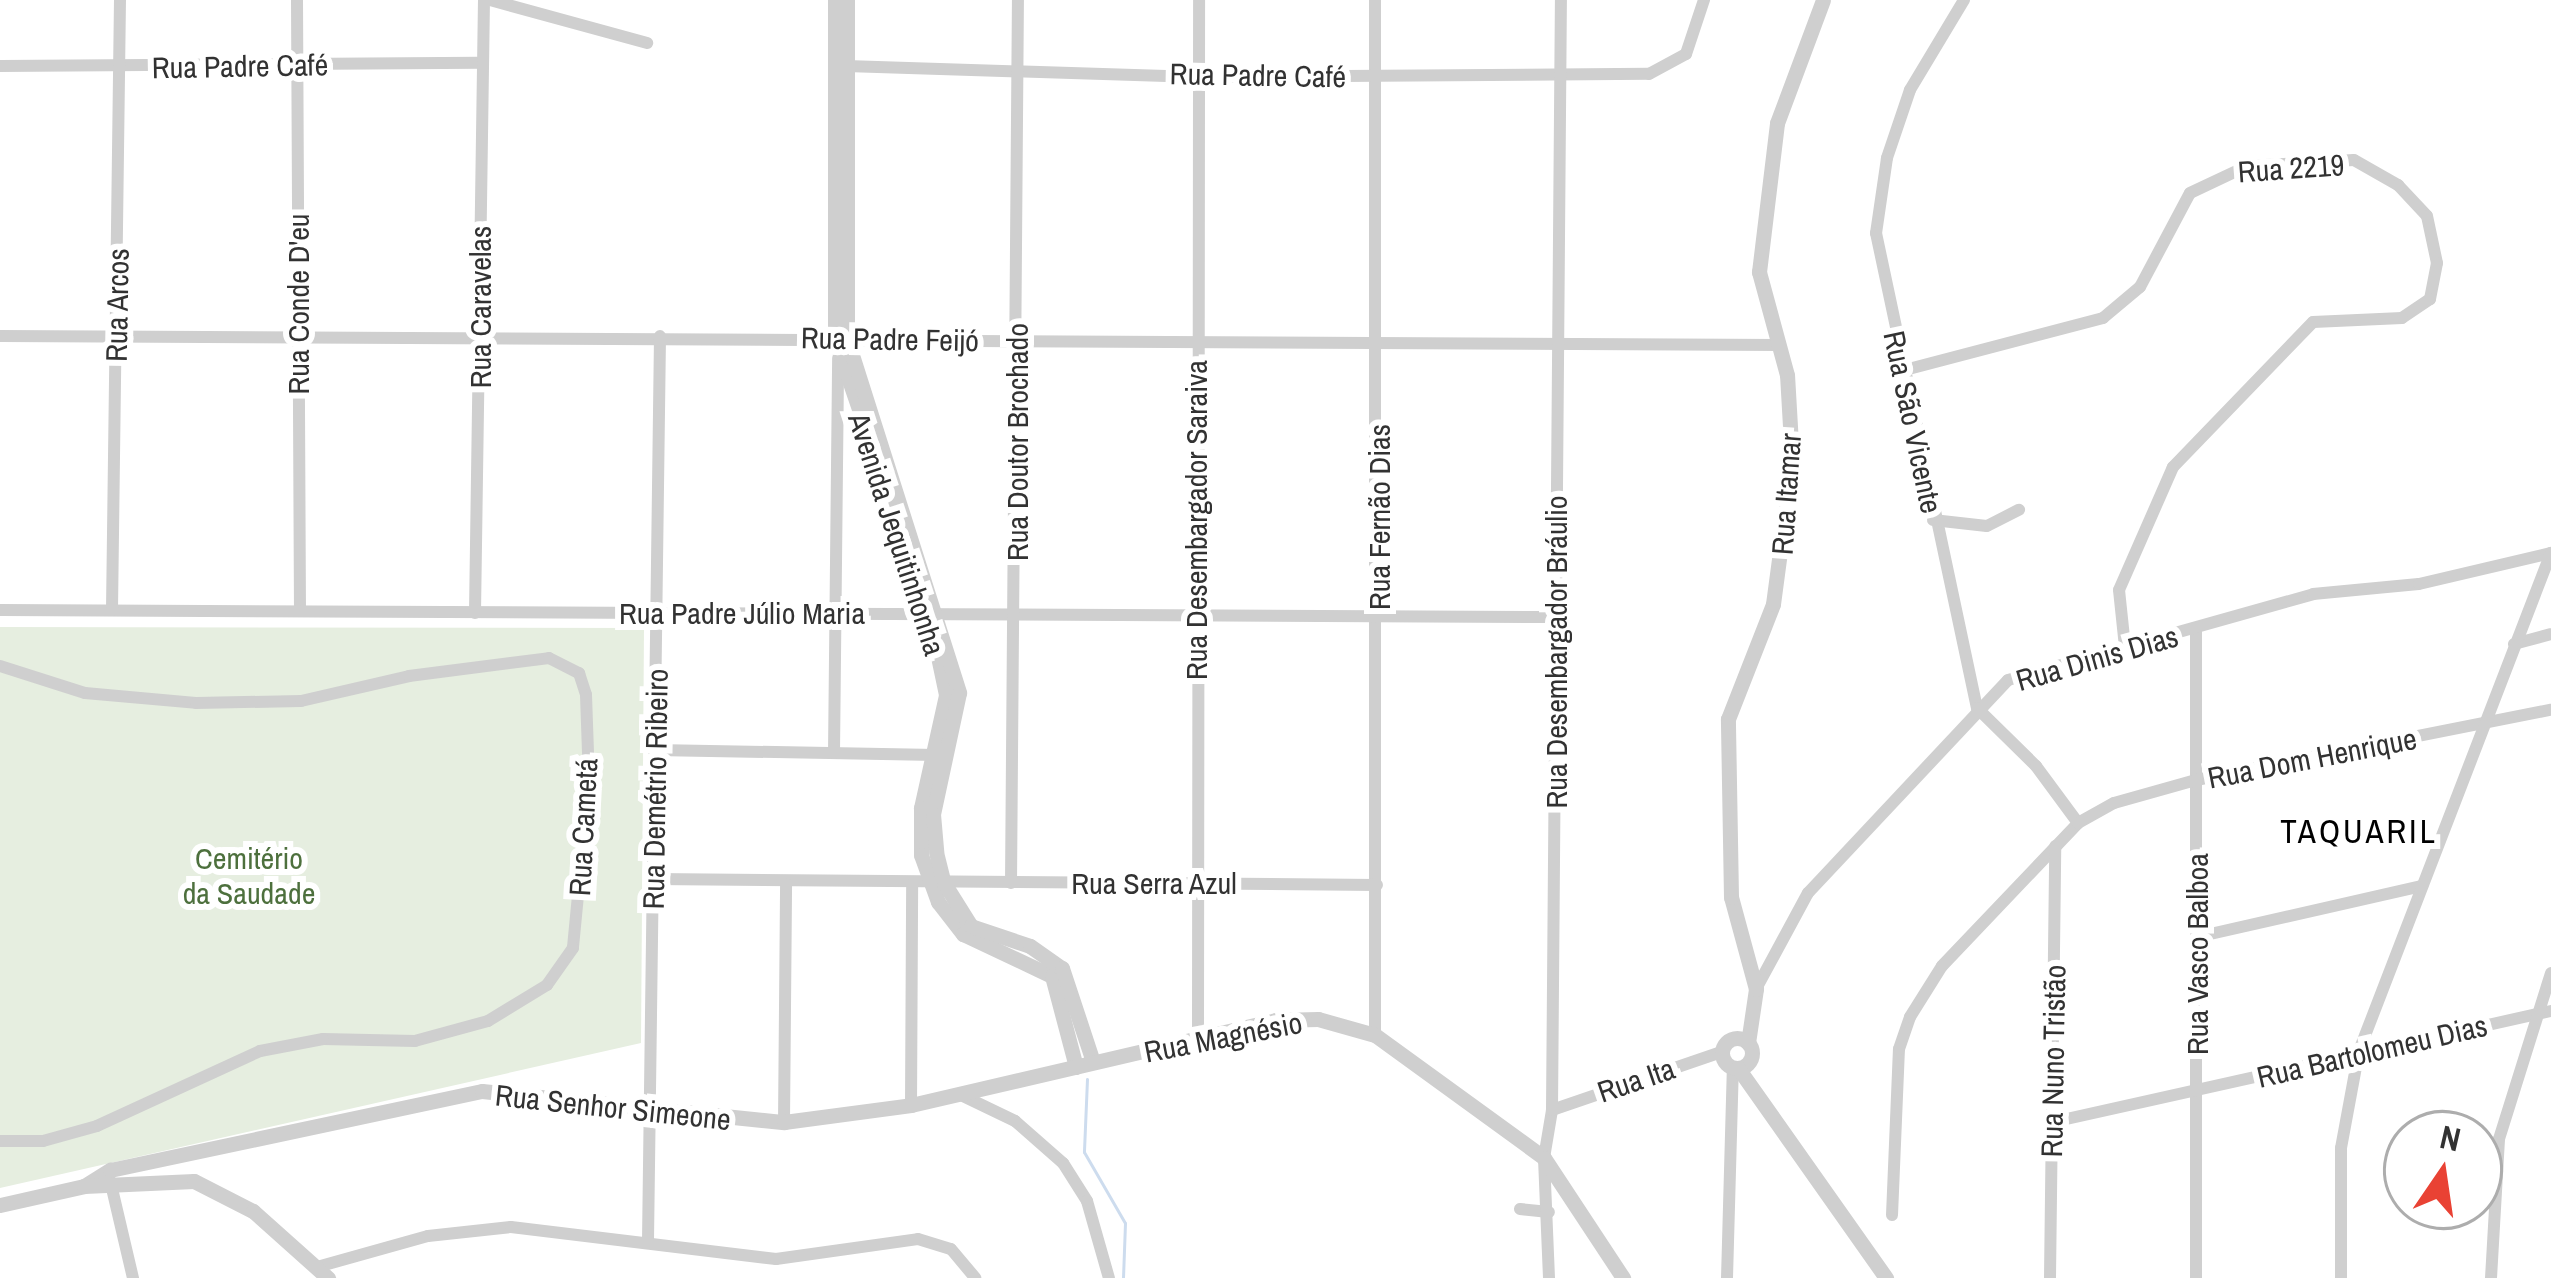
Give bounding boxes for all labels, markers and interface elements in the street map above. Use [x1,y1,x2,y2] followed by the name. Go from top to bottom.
[151,46,329,86] street label: Rua Padre Café
[1169,55,1347,95] street label: Rua Padre Café
[2237,146,2345,190] street label: Rua 2219
[280,213,316,395] street label: Rua Conde D'eu
[462,226,498,388] street label: Rua Caravelas
[98,247,136,363] street label: Rua Arcos
[801,319,979,359] street label: Rua Padre Feijó
[999,323,1035,561] street label: Rua Doutor Brochado
[1876,327,1950,517] street label: Rua São Vicente
[1178,360,1214,680] street label: Rua Desembargador Saraiva
[841,408,953,660] street label: Avenida Jequitinhonha
[1361,424,1397,610] street label: Rua Fernão Dias
[1764,432,1808,556] street label: Rua Itamar
[1538,495,1574,809] street label: Rua Desembargador Bráulio
[619,595,865,631] street label: Rua Padre Júlio Maria
[2012,618,2182,698] street label: Rua Dinis Dias
[635,668,675,910] street label: Rua Demétrio Ribeiro
[2205,720,2419,796] street label: Rua Dom Henrique
[561,757,605,897] street label: Rua Cametá
[2280,812,2438,852] district label: TAQUARIL
[183,840,315,910] park label: Cemitério da Saudade
[2179,853,2215,1055] street label: Rua Vasco Balboa
[1071,865,1237,901] street label: Rua Serra Azul
[2033,964,2073,1158] street label: Rua Nuno Tristão
[1141,1004,1305,1070] street label: Rua Magnésio
[2253,1007,2491,1095] street label: Rua Bartolomeu Dias
[1593,1050,1679,1110] street label: Rua Ita
[493,1077,733,1137] street label: Rua Senhor Simeone
[2383,1110,2503,1230] north arrow
[2436,1114,2465,1161] text: N

